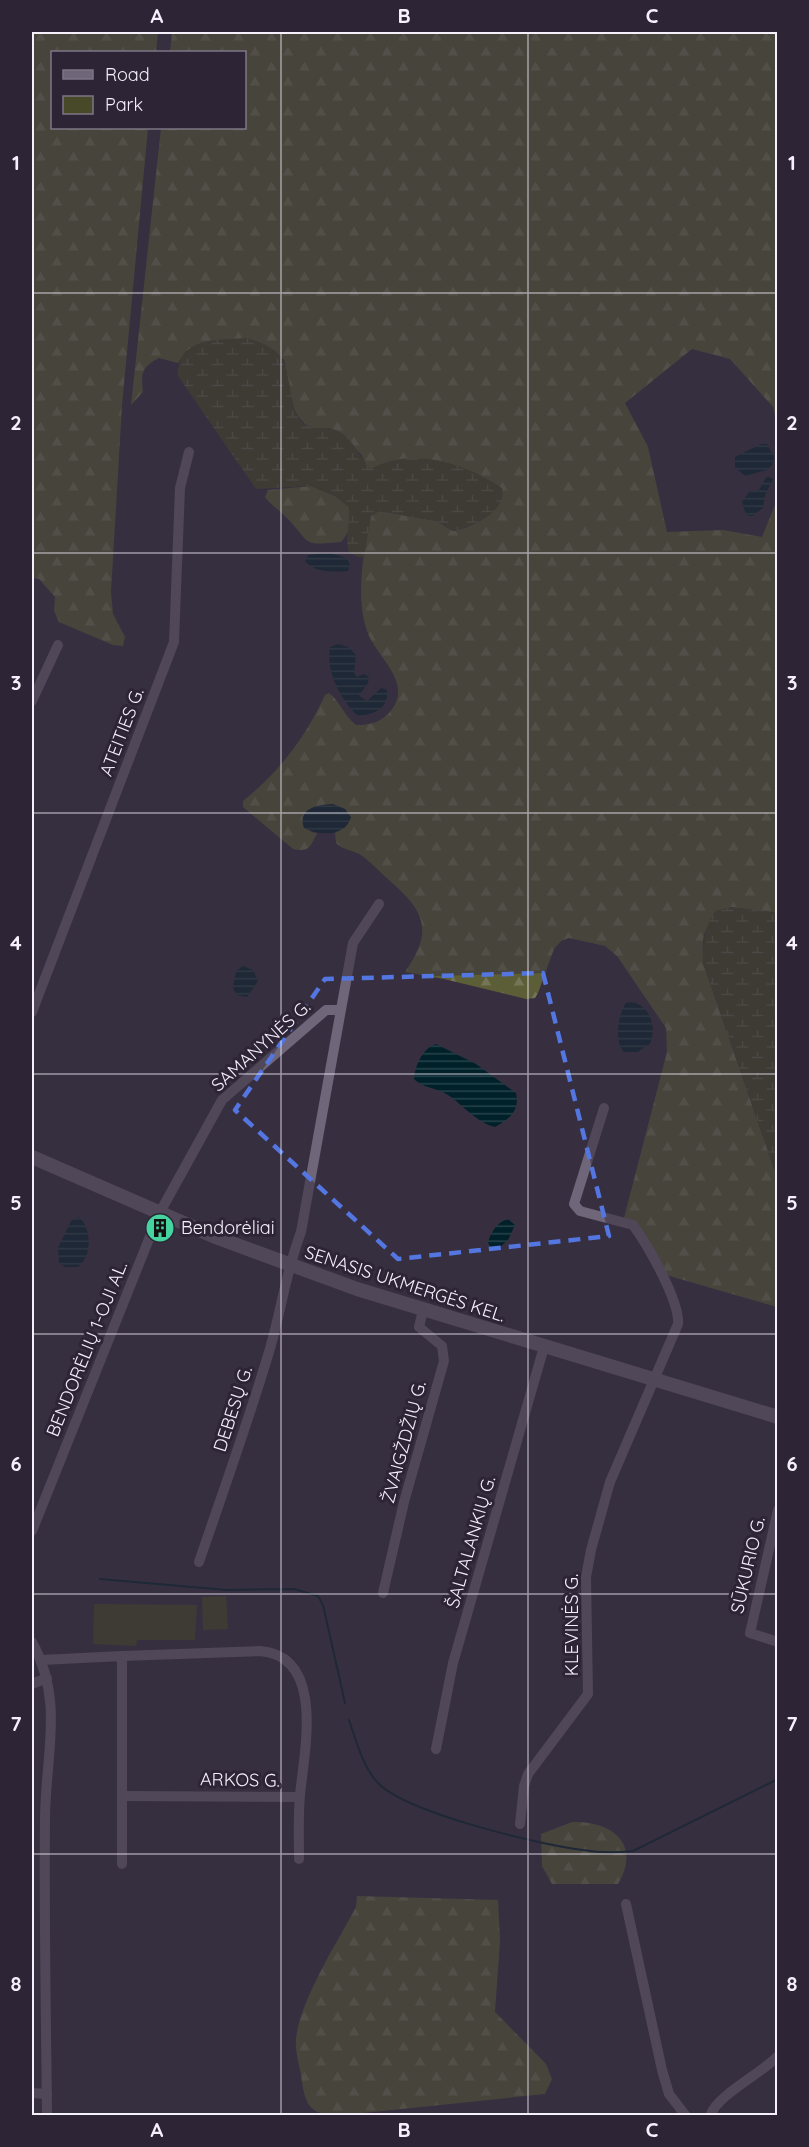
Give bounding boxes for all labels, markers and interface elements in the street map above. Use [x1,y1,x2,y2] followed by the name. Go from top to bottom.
[151,3,164,28] text: A
[397,3,411,28] text: B
[646,3,659,28] text: C
[51,51,246,129] legend
[105,63,150,86] text: Road
[105,93,143,116] text: Park
[12,150,20,175] text: 1
[788,150,796,175] text: 1
[10,410,22,435] text: 2
[786,410,798,435] text: 2
[11,670,21,695] text: 3
[787,670,797,695] text: 3
[94,684,149,779] street label: ATEITIES G.
[10,930,22,955] text: 4
[786,930,798,955] text: 4
[206,995,315,1096] street label: SAMANYNĖS G.
[10,1190,22,1215] text: 5
[786,1190,798,1215] text: 5
[144,1212,176,1244] building icon: Bendorėliai
[181,1216,275,1239] place label: Bendorėliai
[302,1240,508,1327] street label: SENASIS UKMERGĖS KEL.
[41,1258,132,1440] street label: BENDORĖLIŲ 1-OJI AL.
[208,1363,257,1455] street label: DEBESŲ G.
[376,1378,431,1506] street label: ŽVAIGŽDŽIŲ G.
[10,1451,22,1476] text: 6
[786,1451,798,1476] text: 6
[441,1473,500,1611] street label: ŠALTALANKIŲ G.
[725,1514,770,1616] street label: SŪKURIO G.
[560,1574,583,1676] street label: KLEVINĖS G.
[11,1711,22,1736] text: 7
[787,1711,798,1736] text: 7
[200,1767,280,1792] street label: ARKOS G.
[11,1971,22,1996] text: 8
[787,1971,798,1996] text: 8
[151,2117,164,2142] text: A
[397,2117,411,2142] text: B
[646,2117,659,2142] text: C

